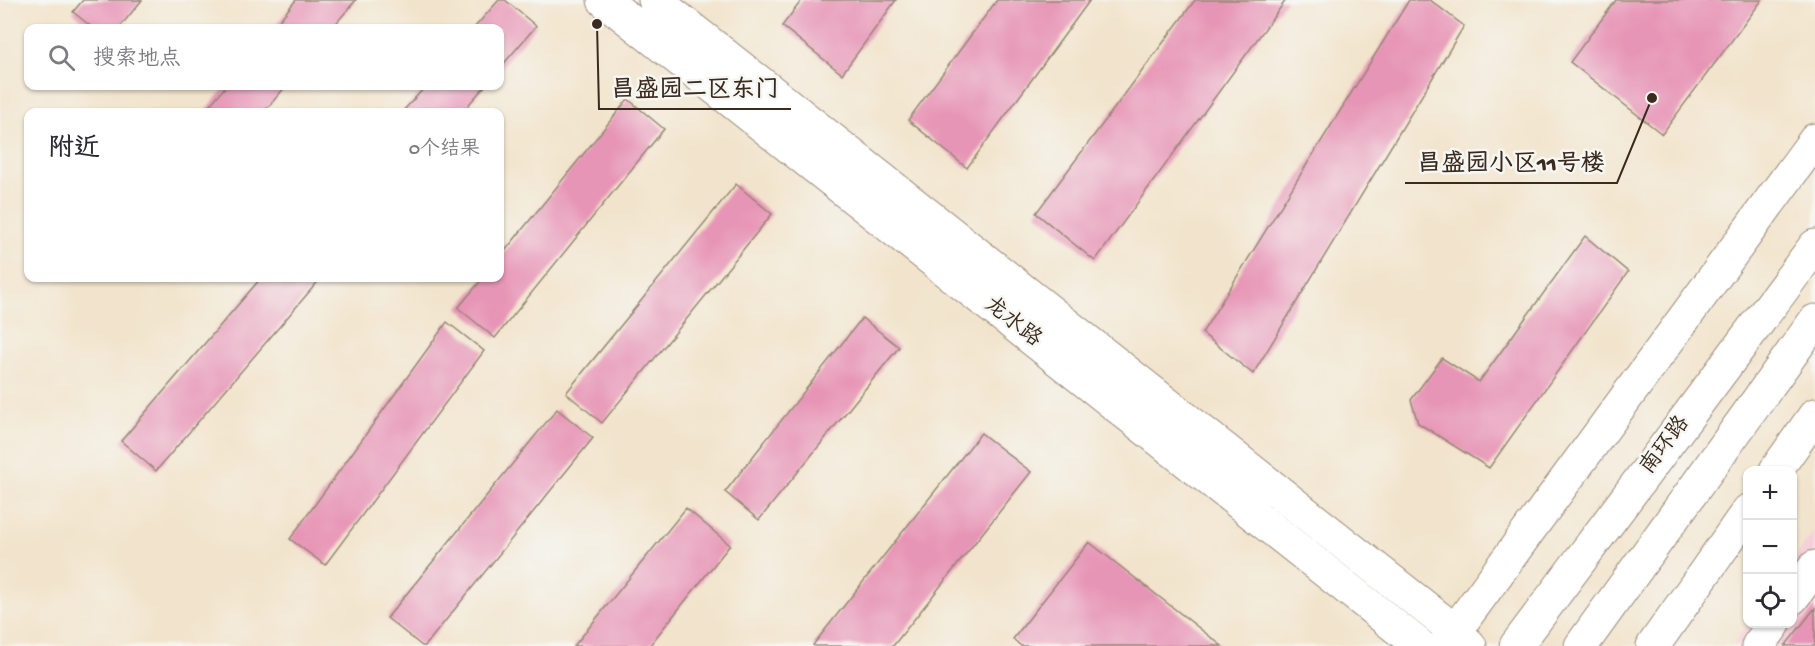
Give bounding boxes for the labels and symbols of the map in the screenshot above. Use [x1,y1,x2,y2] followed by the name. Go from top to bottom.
[599,67,791,109] callout: 昌盛园二区东门
[611,76,779,106] text: 昌盛园二区东门
[1405,141,1617,183] callout: 昌盛园小区11号楼
[1417,150,1605,180] text: 昌盛园小区11号楼
[978,291,1047,354] street label: 龙水路
[1634,411,1696,480] street label: 南环路

